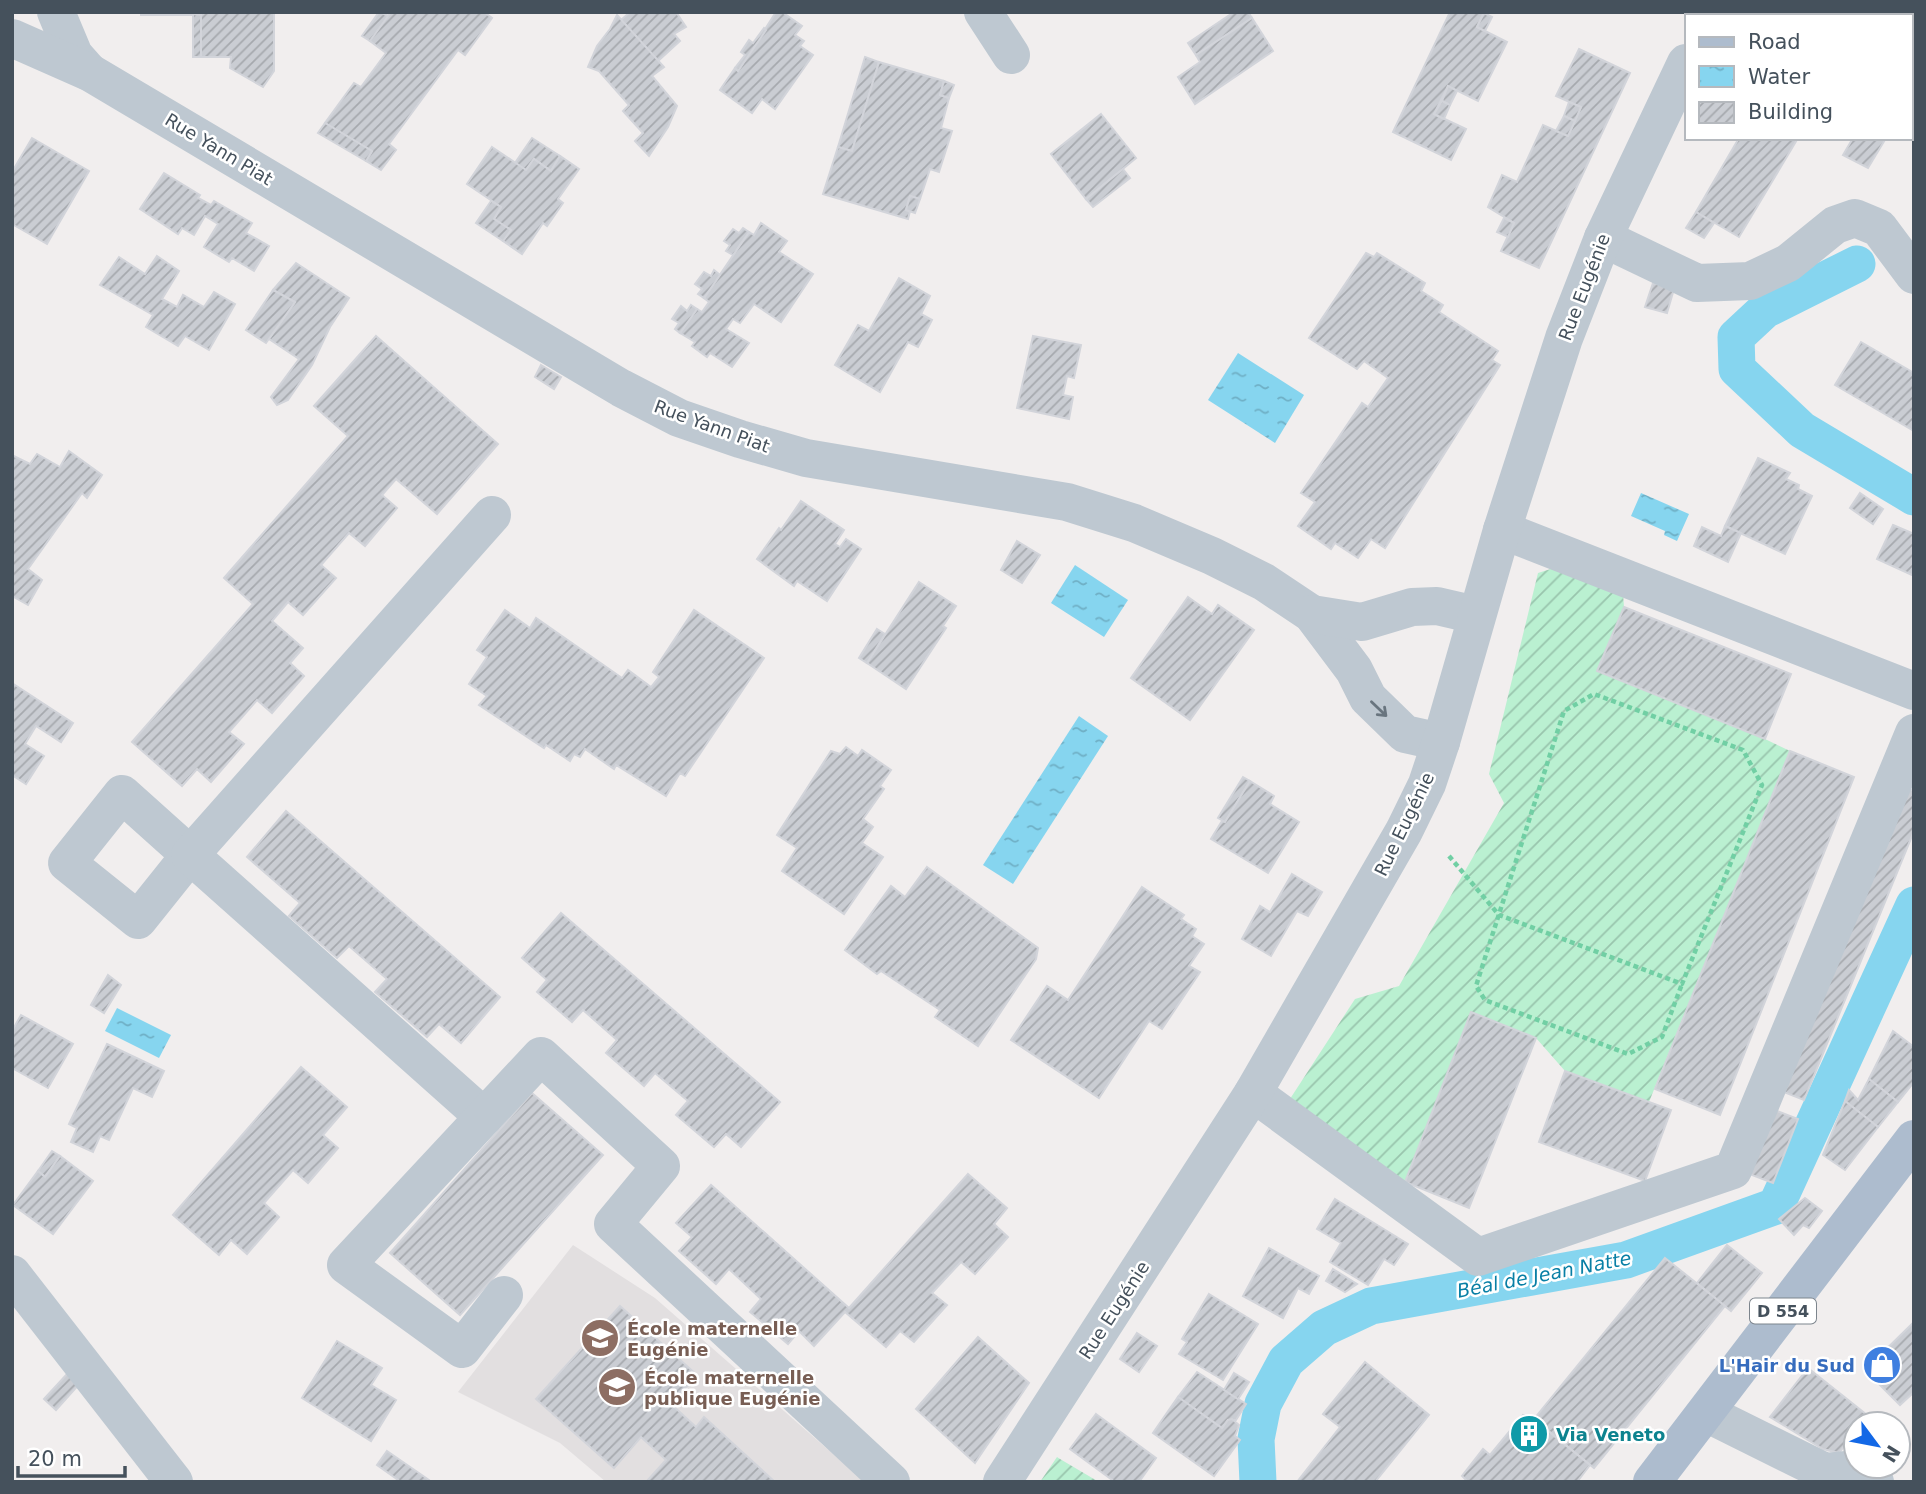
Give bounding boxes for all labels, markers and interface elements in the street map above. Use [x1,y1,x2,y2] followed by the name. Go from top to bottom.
[1685,14,1912,140] legend
[1748,30,1801,54] text: Road
[1748,65,1810,89] text: Water
[1748,100,1833,124] text: Building
[161,109,277,189] street label: Rue Yann Piat
[1554,231,1614,343] street label: Rue Eugénie
[651,395,773,457] street label: Rue Yann Piat
[1371,700,1388,717] one-way arrow
[1370,769,1438,879] street label: Rue Eugénie
[1455,1246,1633,1302] water label: Béal de Jean Natte
[1075,1257,1153,1363] street label: Rue Eugénie
[1750,1298,1816,1324] road number: D 554
[579,1317,621,1359] school or university icon: École maternelle Eugénie
[627,1318,797,1360] place label: École maternelle Eugénie
[1861,1344,1903,1386] shop icon: L'Hair du Sud
[1719,1355,1855,1376] place label: L'Hair du Sud
[596,1366,638,1408] school or university icon: École maternelle publique Eugénie
[644,1367,821,1409] place label: École maternelle publique Eugénie
[1842,1410,1912,1480] north arrow
[1508,1413,1550,1455] building icon: Via Veneto
[1556,1424,1665,1445] place label: Via Veneto
[18,1434,124,1478] scale bar
[1878,1441,1905,1467] text: N
[28,1447,82,1471] text: 20 m

